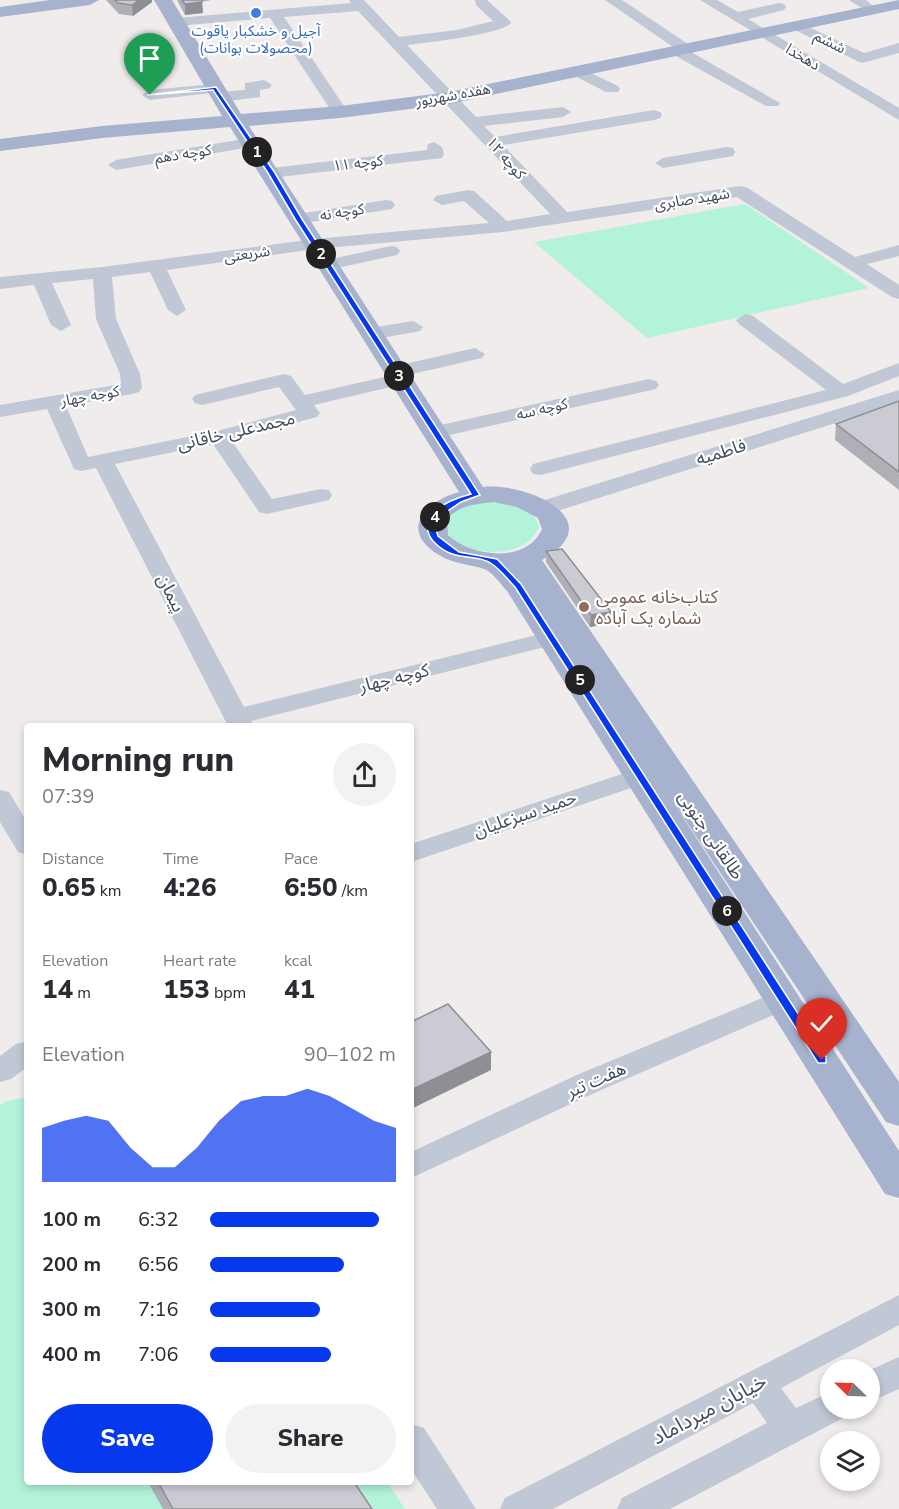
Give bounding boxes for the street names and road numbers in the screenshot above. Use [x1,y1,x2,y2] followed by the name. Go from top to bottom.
[810,26,849,59] street label: ششم
[782,39,824,75] street label: دهخدا
[413,79,492,112] street label: هفده شهریور
[482,132,531,184] street label: کوچه ۱۲
[153,140,214,169] street label: کوچه دهم
[332,150,385,176] street label: کوچه ۱۱
[653,183,731,215] street label: شهید صابری
[318,199,366,225] street label: کوچه نه
[223,241,271,267] street label: شریعتی
[58,381,122,411] street label: کوجه چهار
[514,393,571,425] street label: کوچه سه
[175,406,297,456] street label: مجمدعلی خاقانی
[693,433,749,471] street label: فاطمیه
[151,570,191,616] street label: پیمان
[355,658,432,699] street label: کوچه چهار
[470,785,580,843] street label: حمید سبزعلیان
[672,786,750,884] street label: طالقانی جنوبی
[562,1056,630,1104] street label: هفت تیر
[647,1367,771,1451] street label: خیابان میرداماد

